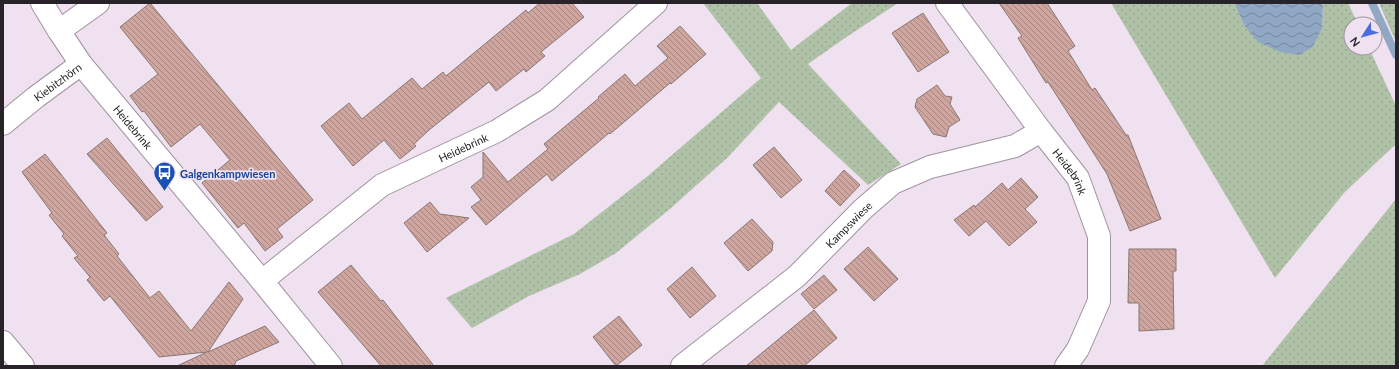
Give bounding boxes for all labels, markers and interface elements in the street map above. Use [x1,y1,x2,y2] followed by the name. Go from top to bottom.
[1343,16,1383,56] north arrow
[1347,35,1362,49] text: N
[31,60,84,103] street label: Kiebitzhörn
[111,102,156,152] street label: Heidebrink
[436,130,490,164] street label: Heidebrink
[1050,146,1090,197] street label: Heidebrink
[151,160,177,193] bus stop icon: Galgenkampwiesen
[180,167,275,180] place label: Galgenkampwiesen
[822,198,874,250] street label: Kampswiese

